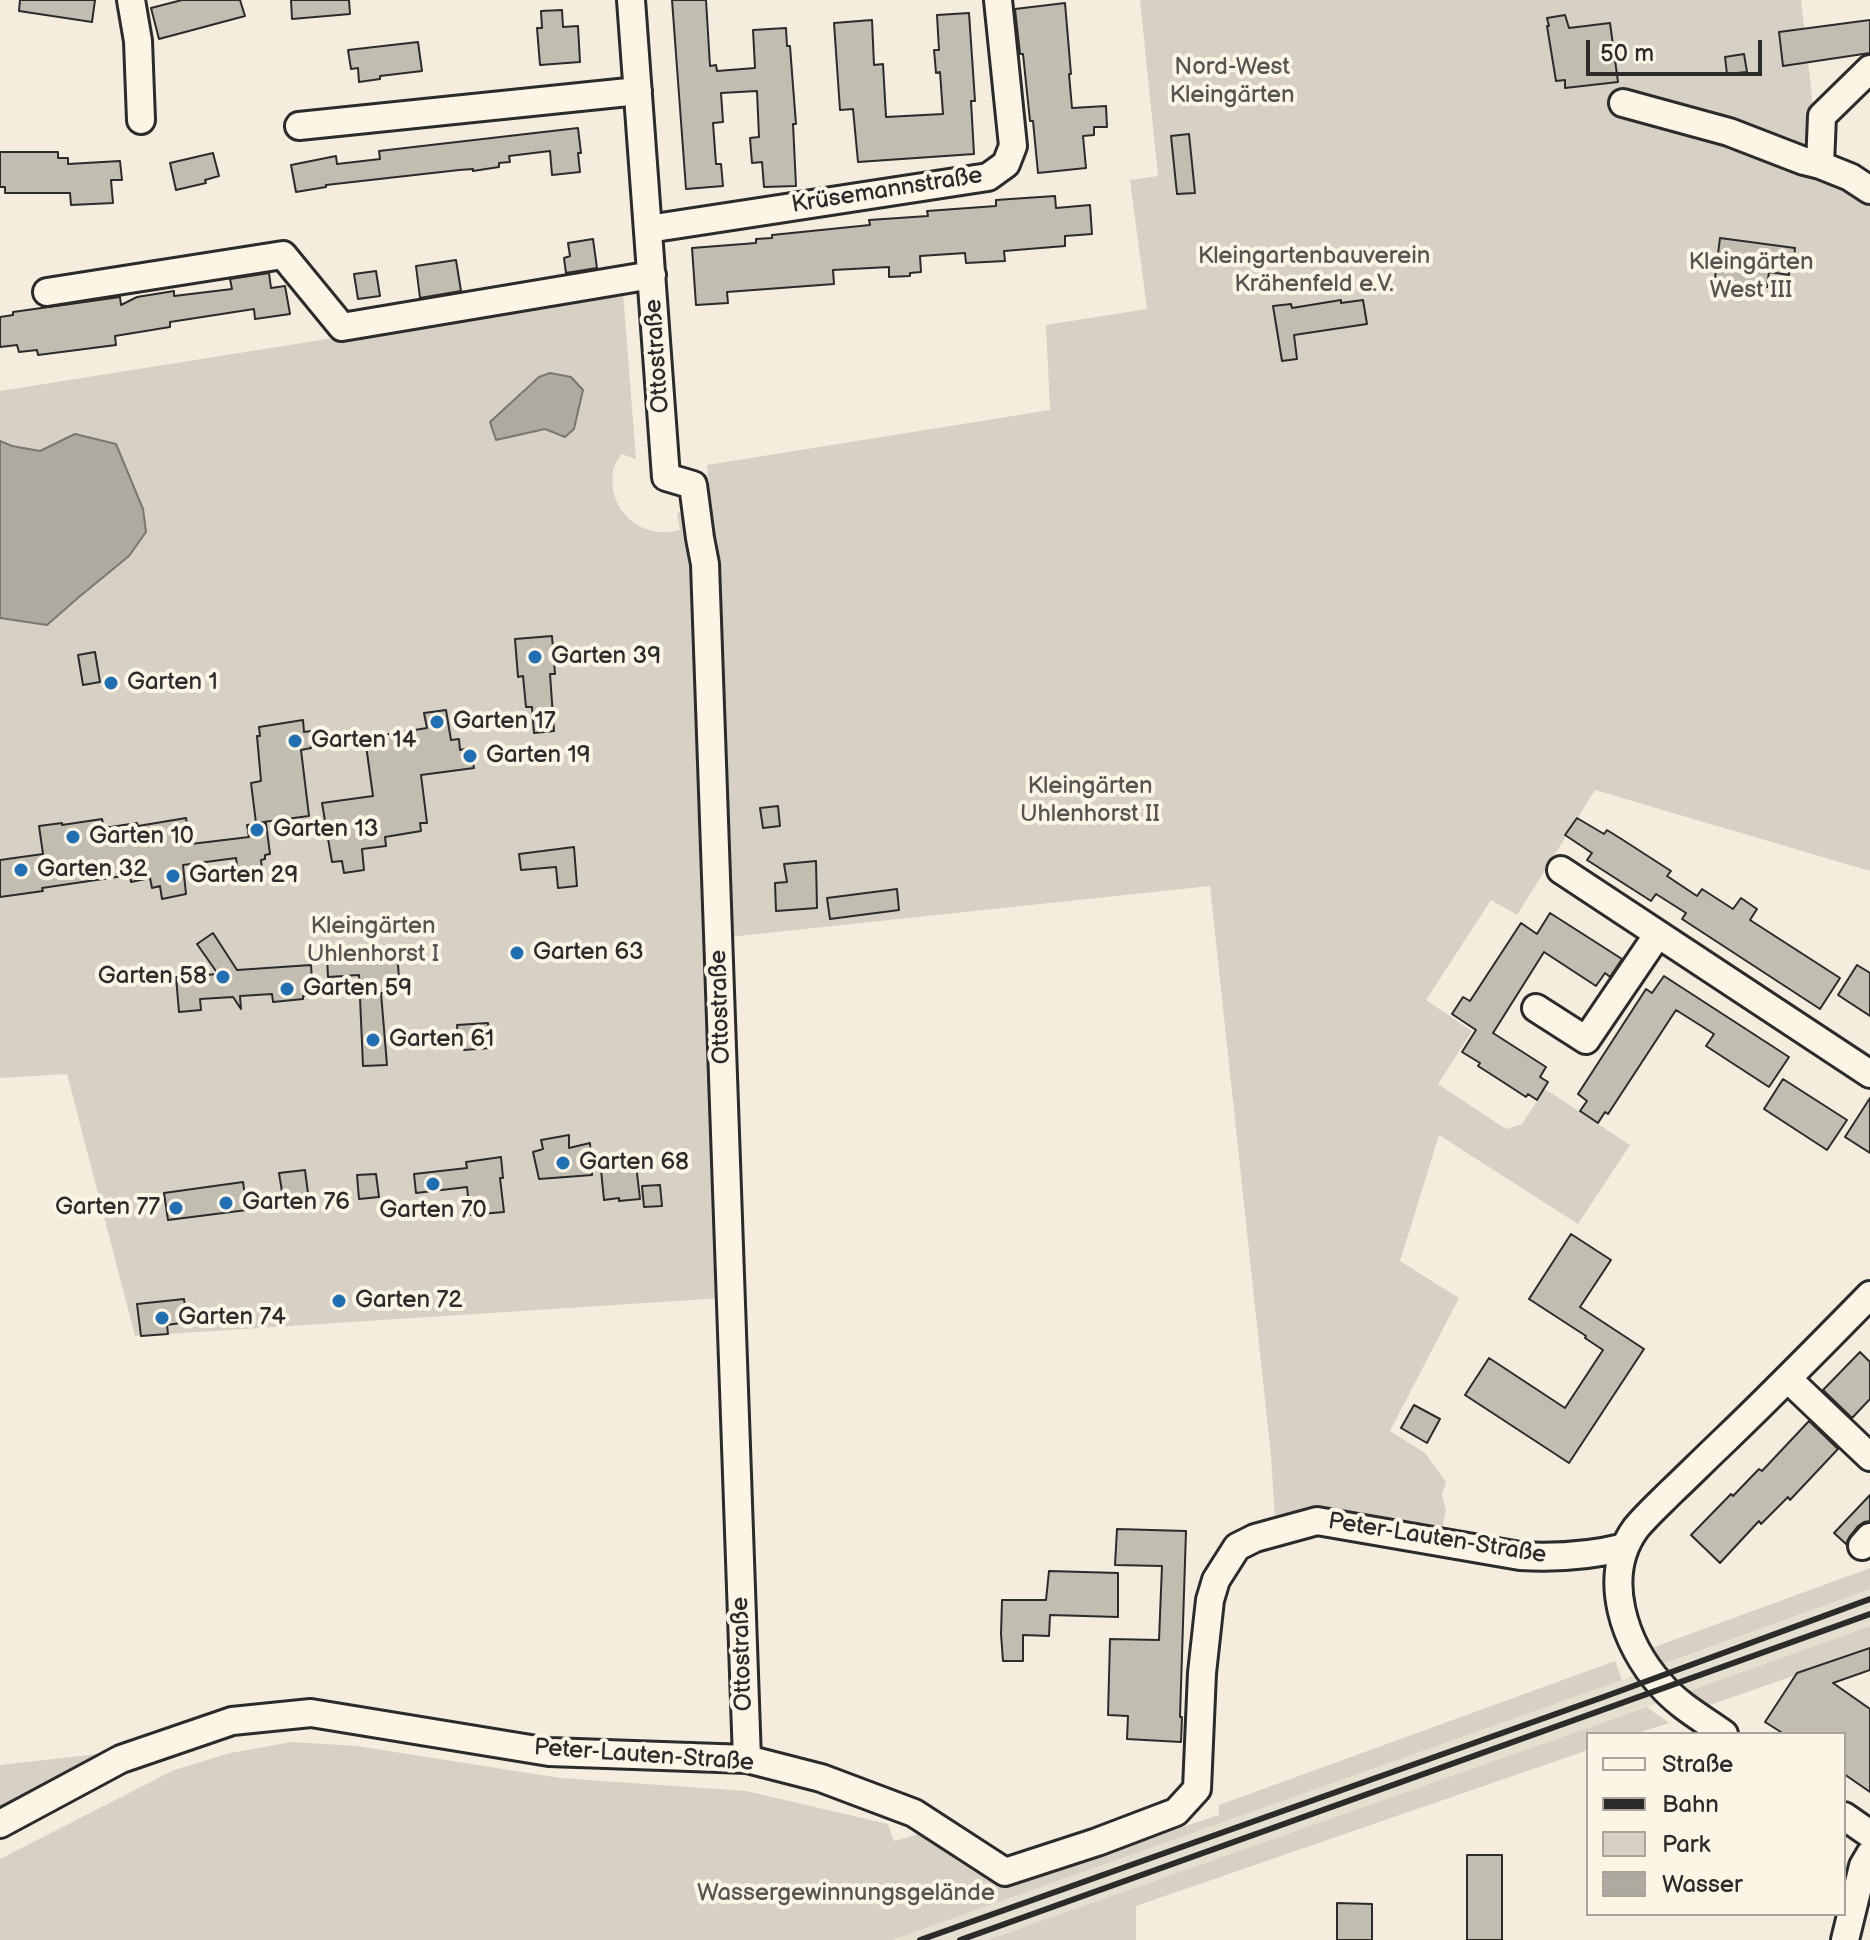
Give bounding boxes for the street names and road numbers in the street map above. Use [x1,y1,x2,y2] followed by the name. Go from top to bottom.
[789,162,985,220] street label: Krüsemannstraße
[640,298,676,414] street label: Ottostraße
[705,949,737,1065] street label: Ottostraße
[1326,1508,1548,1570] street label: Peter-Lauten-Straße
[727,1596,759,1712] street label: Ottostraße
[533,1734,755,1778] street label: Peter-Lauten-Straße

